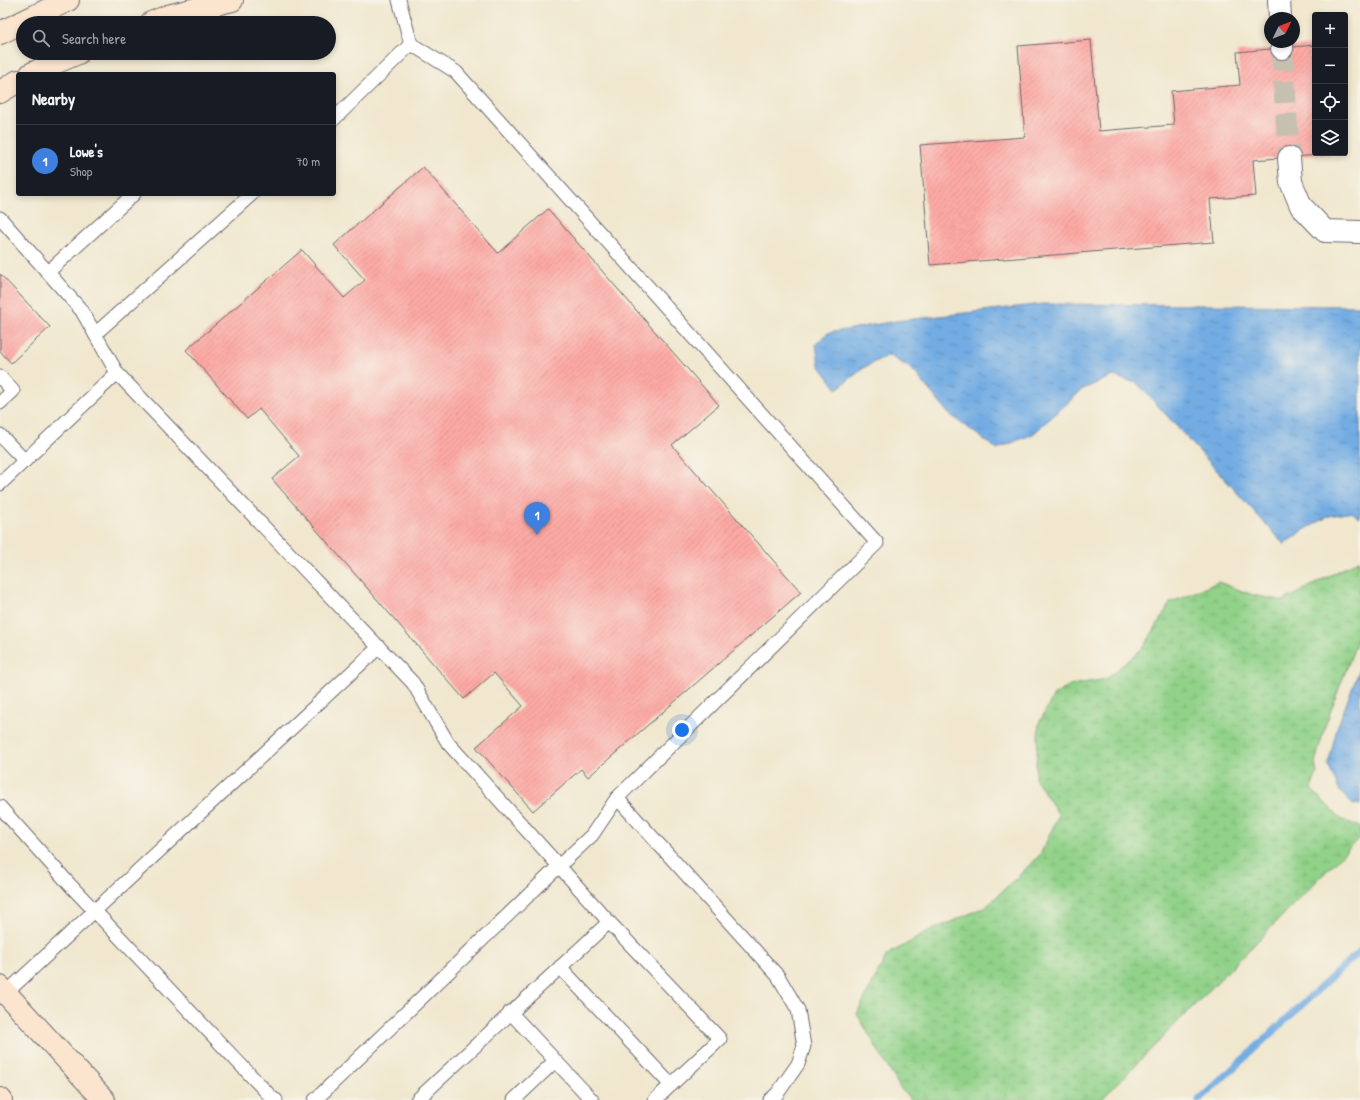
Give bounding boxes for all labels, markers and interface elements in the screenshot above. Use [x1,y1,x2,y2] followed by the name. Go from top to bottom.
[1264,12,1300,48] north arrow
[1312,12,1348,156] map controls
[1312,12,1348,48] button: +
[16,16,336,60] search box
[30,27,52,49] icon: search
[62,28,126,49] text: Search here
[1312,48,1348,84] button: −
[1312,84,1348,120] button: locate
[32,87,75,110] text: Nearby
[1312,120,1348,156] button: layers
[70,141,103,162] text: Lowe's
[43,152,47,170] text: 1
[296,152,320,170] text: 70 m
[70,162,92,180] text: Shop
[524,502,550,535] pin: 1
[672,720,692,740] your location

